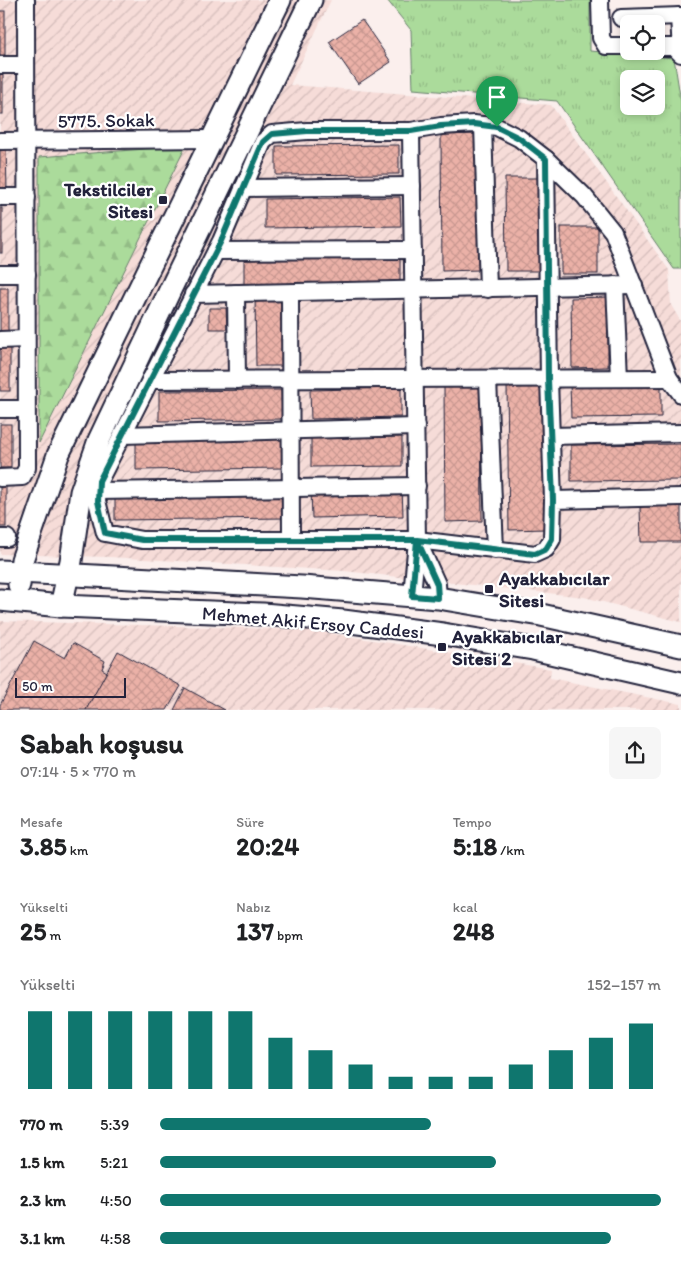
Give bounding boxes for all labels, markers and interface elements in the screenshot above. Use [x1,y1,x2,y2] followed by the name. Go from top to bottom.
[620,15,665,115] map controls
[620,15,665,60] button: locate
[620,70,665,115] button: layers
[476,76,518,127] pin
[483,83,511,111] icon: arrive
[57,108,155,133] street label: 5775. Sokak
[63,178,153,223] place label: Tekstilciler Sitesi
[157,194,169,206] marker: Tekstilciler Sitesi
[498,567,610,612] place label: Ayakkabıcılar Sitesi
[483,583,495,595] marker: Ayakkabıcılar Sitesi
[201,601,425,644] street label: Mehmet Akif Ersoy Caddesi
[451,625,563,670] place label: Ayakkabıcılar Sitesi 2
[436,641,448,653] marker: Ayakkabıcılar Sitesi 2
[15,675,126,698] scale bar
[22,678,53,695] text: 50 m
[20,726,184,760] text: Sabah koşusu
[609,727,661,779] button: share
[20,762,136,781] text: 07:14 · 5 × 770 m
[20,814,63,831] text: Mesafe
[236,814,264,831] text: Süre
[453,814,492,831] text: Tempo
[20,831,67,861] text: 3.85
[236,831,299,861] text: 20:24
[453,831,497,861] text: 5:18
[67,842,88,859] text: km
[497,842,525,859] text: /km
[20,899,68,916] text: Yükselti
[236,899,270,916] text: Nabız
[453,899,478,916] text: kcal
[20,916,46,946] text: 25
[236,916,274,946] text: 137
[453,916,495,946] text: 248
[46,927,61,944] text: m
[274,927,303,944] text: bpm
[20,975,75,994] text: Yükselti
[587,975,661,994] text: 152–157 m
[20,1115,63,1134] text: 770 m
[100,1115,129,1134] text: 5:39
[20,1153,65,1172] text: 1.5 km
[100,1153,128,1172] text: 5:21
[20,1191,66,1210] text: 2.3 km
[100,1191,132,1210] text: 4:50
[20,1229,65,1248] text: 3.1 km
[100,1229,131,1248] text: 4:58

